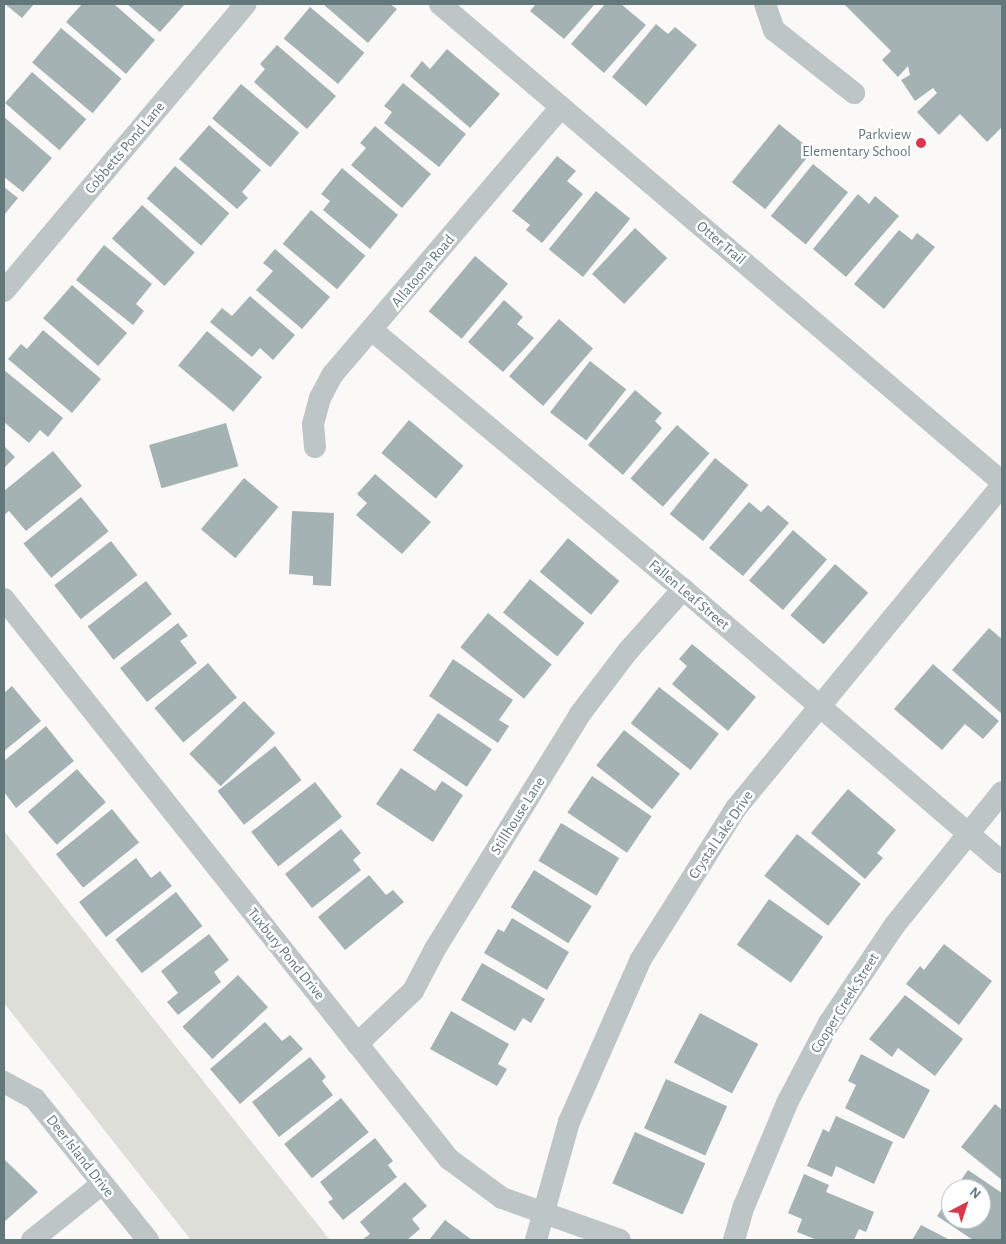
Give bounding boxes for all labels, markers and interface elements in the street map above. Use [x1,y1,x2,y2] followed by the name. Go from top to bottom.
[81,98,169,198] street label: Cobbetts Pond Lane
[802,125,911,160] place label: Parkview Elementary School
[915,137,927,149] marker: Parkview Elementary School
[693,217,749,269] street label: Otter Trail
[387,231,459,311] street label: Allatoona Road
[645,556,733,634] street label: Fallen Leaf Street
[487,774,549,858] street label: Stillhouse Lane
[685,787,757,883] street label: Crystal Lake Drive
[243,904,329,1004] street label: Tuxbury Pond Drive
[807,950,883,1056] street label: Cooper Creek Street
[42,1111,118,1201] street label: Deer Island Drive
[941,1179,991,1229] north arrow
[967,1185,983,1202] text: N

